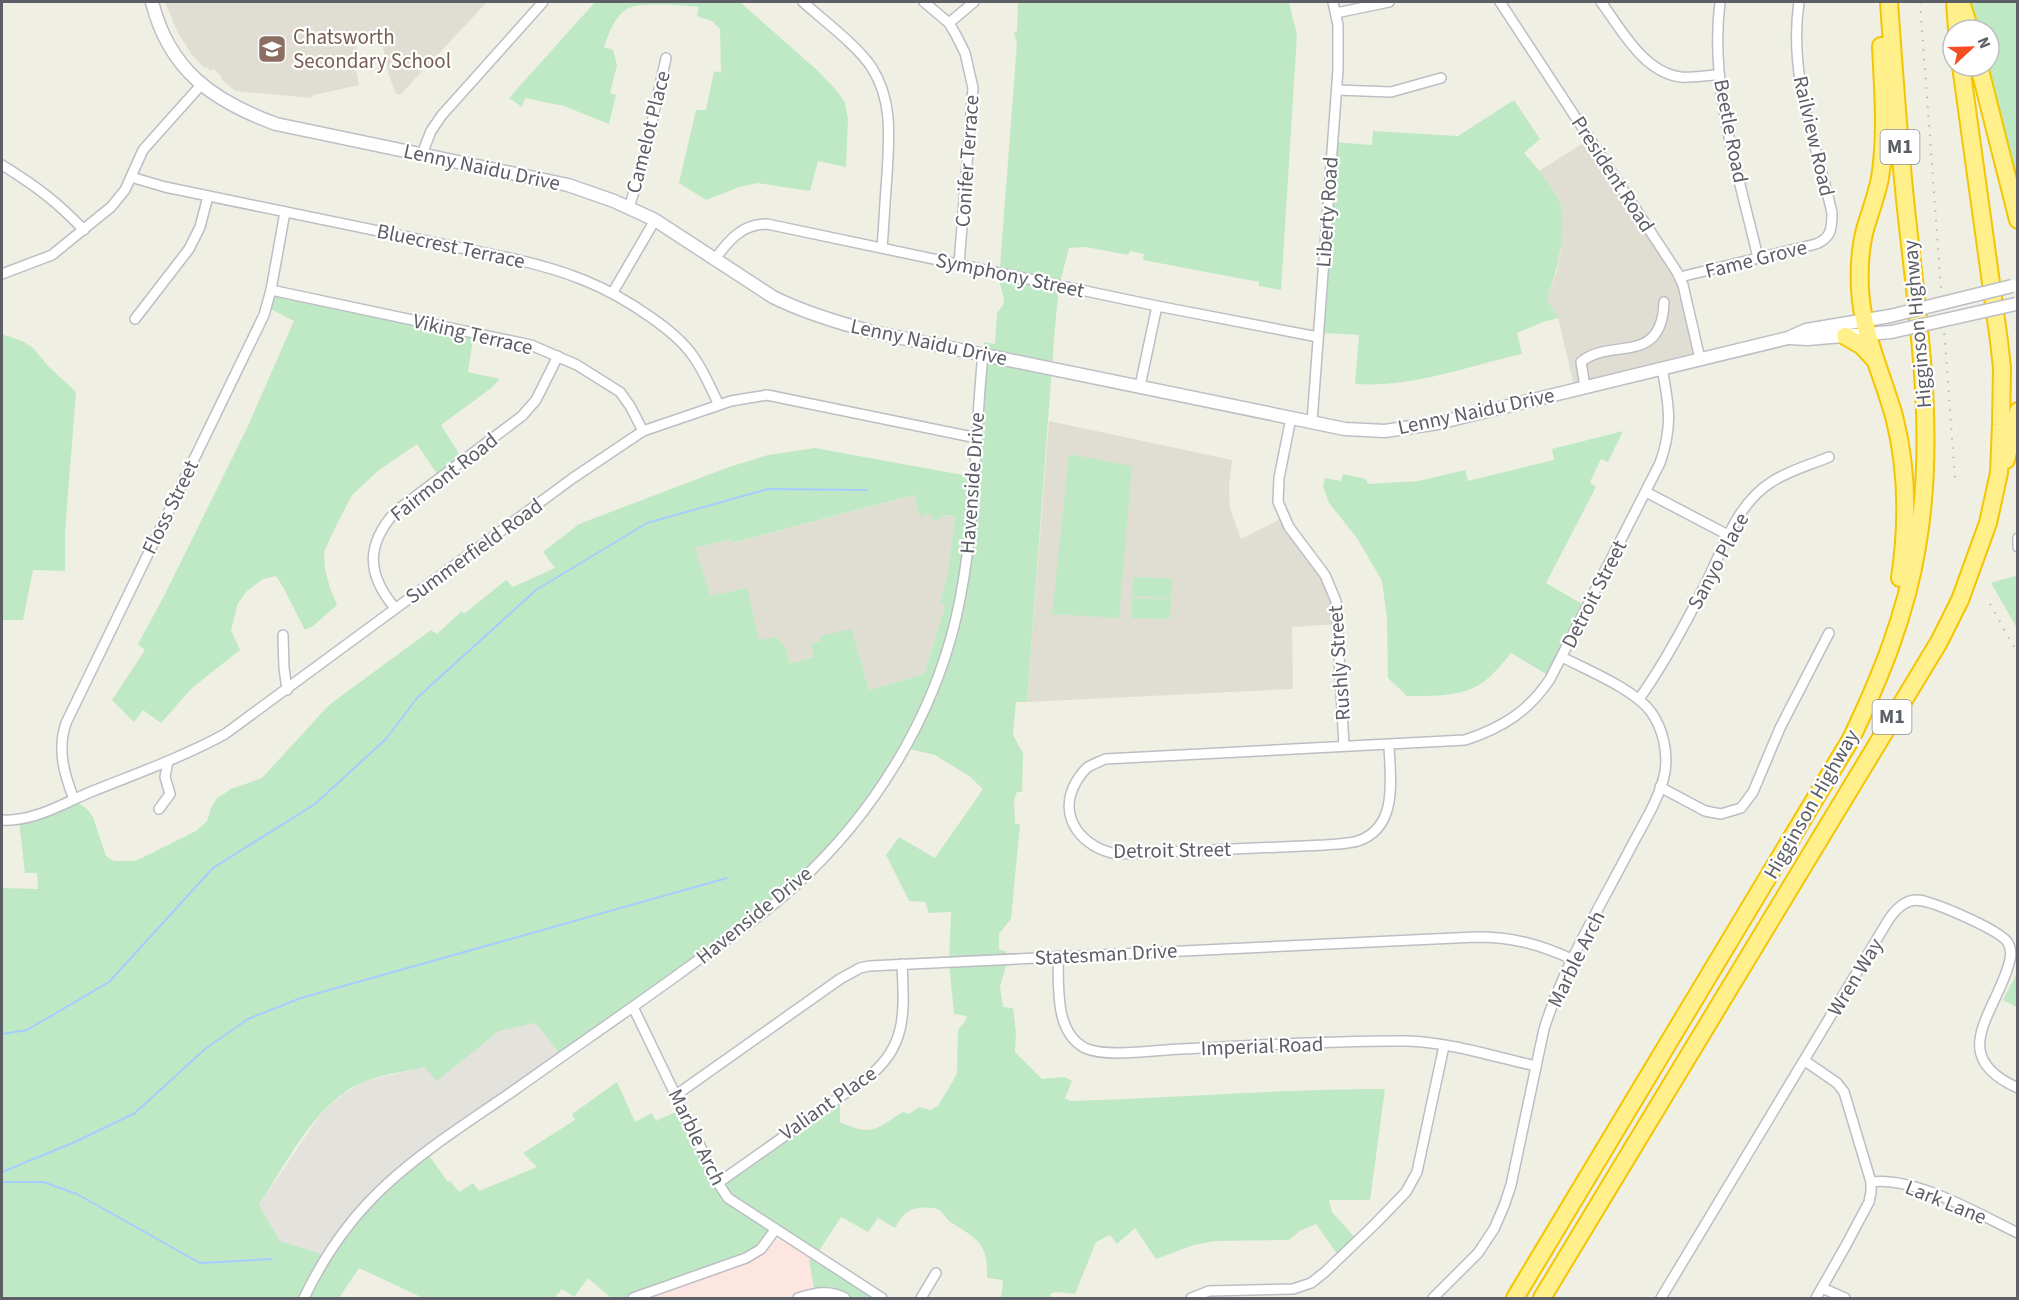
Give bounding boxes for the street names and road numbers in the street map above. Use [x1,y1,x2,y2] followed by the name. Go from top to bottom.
[618,68,678,196] street label: Camelot Place
[1786,73,1842,199] street label: Railview Road
[1706,77,1756,185] street label: Beetle Road
[947,94,987,228] street label: Conifer Terrace
[1564,110,1662,238] street label: President Road
[1880,130,1920,164] road number: M1
[401,136,563,198] street label: Lenny Naidu Drive
[1308,156,1346,268] street label: Liberty Road
[374,216,528,276] street label: Bluecrest Terrace
[1702,232,1810,286] street label: Fame Grove
[1895,238,1939,409] street label: Higginson Highway
[933,245,1087,305] street label: Symphony Street
[410,306,536,362] street label: Viking Terrace
[848,311,1010,373] street label: Lenny Naidu Drive
[1395,380,1557,442] street label: Lenny Naidu Drive
[952,411,992,555] street label: Havenside Drive
[384,425,504,529] street label: Fairmont Road
[134,455,206,559] street label: Floss Street
[399,491,549,611] street label: Summerfield Road
[1680,507,1756,615] street label: Sanyo Place
[1554,535,1634,653] street label: Detroit Street
[1320,604,1358,722] street label: Rushly Street
[1872,700,1912,734] road number: M1
[1756,723,1866,885] street label: Higginson Highway
[1113,834,1231,866] street label: Detroit Street
[690,859,818,971] street label: Havenside Drive
[1540,906,1612,1012] street label: Marble Arch
[1820,932,1890,1022] street label: Wren Way
[1034,935,1178,973] street label: Statesman Drive
[1200,1029,1324,1063] street label: Imperial Road
[773,1059,883,1147] street label: Valiant Place
[661,1084,733,1190] street label: Marble Arch
[1901,1172,1991,1232] street label: Lark Lane

